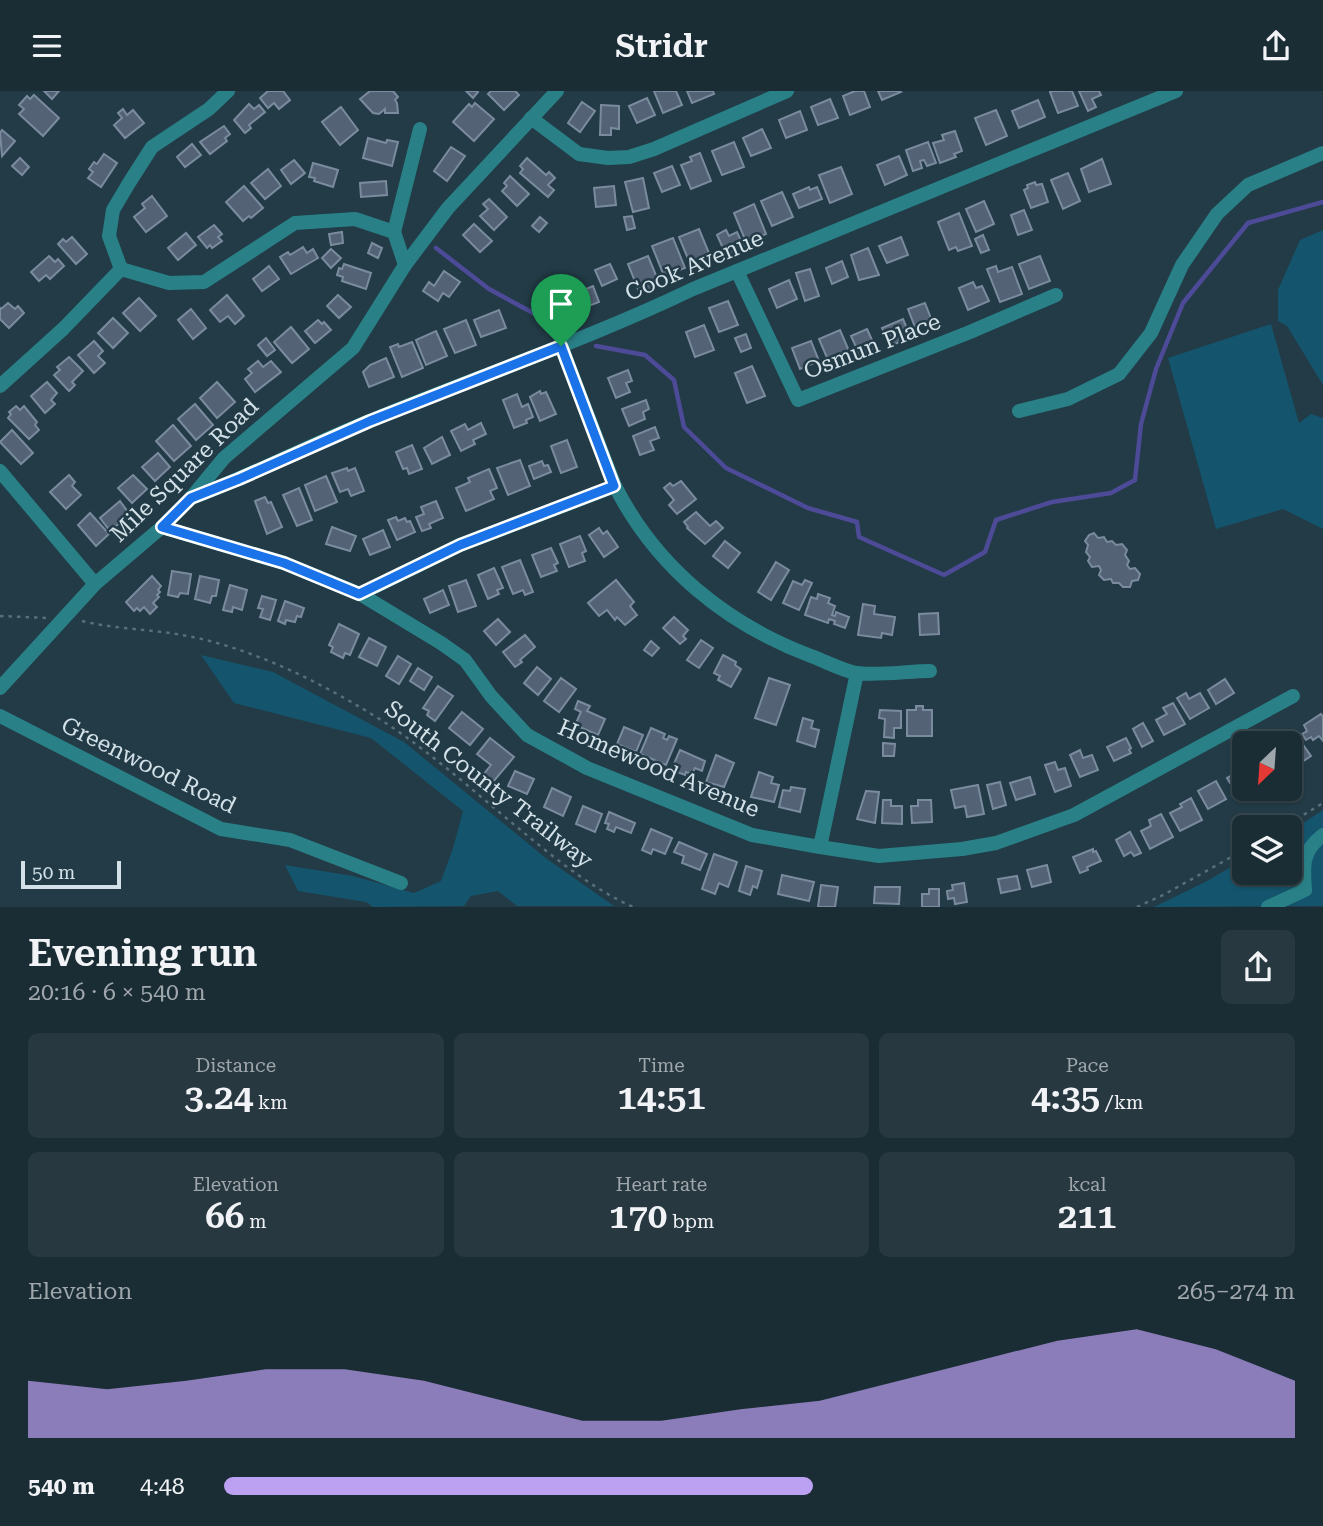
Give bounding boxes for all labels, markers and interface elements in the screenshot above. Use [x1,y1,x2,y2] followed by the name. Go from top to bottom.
[28,27,66,65] icon: menu
[615,27,708,65] text: Stridr
[1257,27,1295,65] icon: share
[621,224,767,307] street label: Cook Avenue
[531,274,591,346] pin
[542,285,580,323] icon: arrive
[800,308,944,385] street label: Osmun Place
[105,393,264,548] street label: Mile Square Road
[380,695,598,874] street label: South County Trailway
[57,711,241,820] street label: Greenwood Road
[554,714,764,823] street label: Homewood Avenue
[1232,731,1302,801] north arrow
[1232,731,1302,885] map controls
[1232,815,1302,885] button: layers
[21,857,121,889] scale bar
[32,861,75,884] text: 50 m
[1221,930,1295,1004] button: share
[28,931,257,975] text: Evening run
[28,979,206,1006] text: 20:16 · 6 × 540 m
[196,1054,276,1077] text: Distance
[638,1054,685,1077] text: Time
[1066,1054,1109,1077] text: Pace
[184,1077,253,1118] text: 3.24
[617,1077,706,1118] text: 14:51
[1031,1077,1100,1118] text: 4:35
[253,1091,287,1114] text: km
[1100,1091,1143,1114] text: /km
[193,1173,279,1196] text: Elevation
[616,1173,707,1196] text: Heart rate
[1068,1173,1106,1196] text: kcal
[205,1196,244,1237] text: 66
[609,1196,667,1237] text: 170
[1058,1196,1117,1237] text: 211
[244,1210,267,1233] text: m
[667,1210,714,1233] text: bpm
[28,1278,132,1305] text: Elevation
[1177,1278,1295,1305] text: 265–274 m
[28,1473,95,1500] text: 540 m
[140,1473,185,1500] text: 4:48

